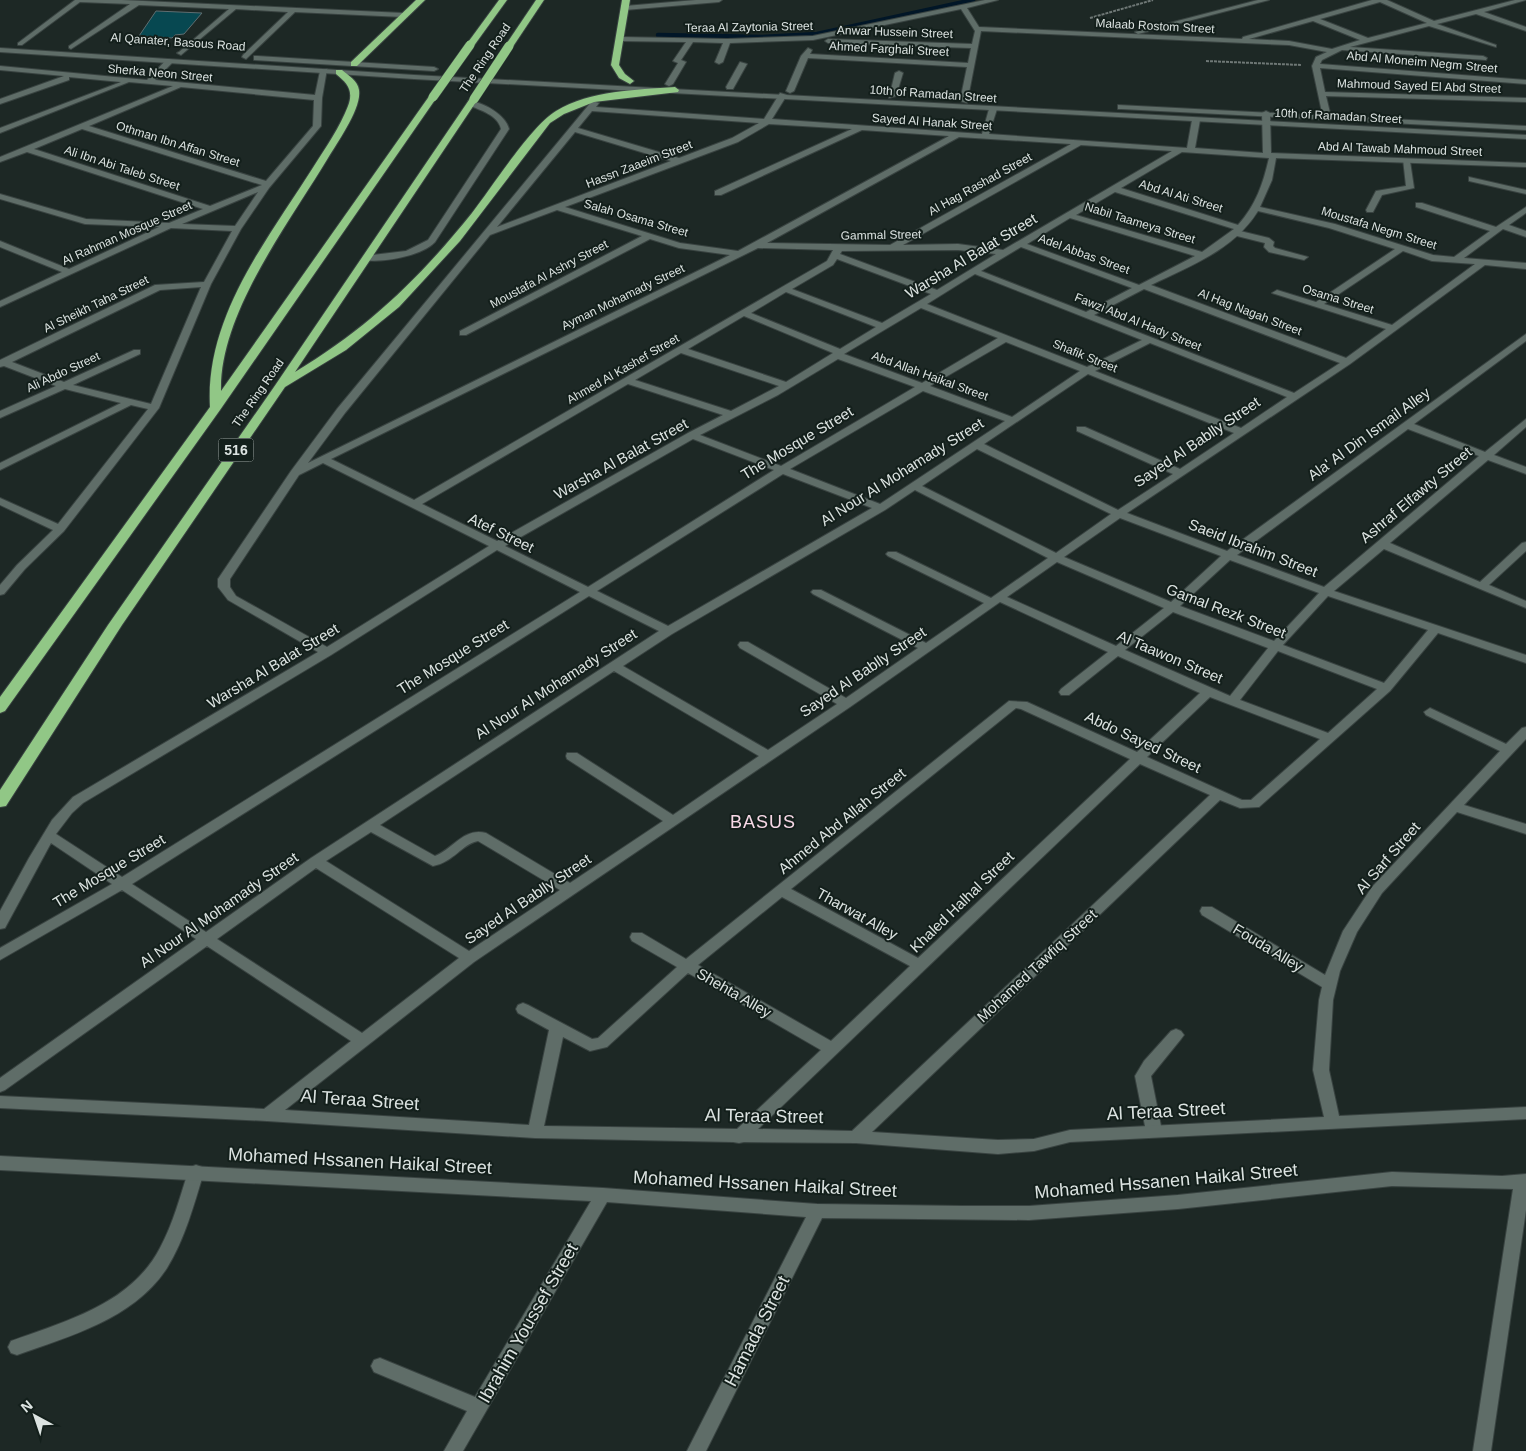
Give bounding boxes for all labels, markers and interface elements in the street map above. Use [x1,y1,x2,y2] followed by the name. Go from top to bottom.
[1095,16,1216,36] street label: Malaab Rostom Street
[685,19,814,35] street label: Teraa Al Zaytonia Street
[457,21,513,95] street label: The Ring Road
[837,23,954,41] street label: Anwar Hussein Street
[110,30,246,54] street label: Al Qanater, Basous Road
[829,39,950,59] street label: Ahmed Farghali Street
[1346,48,1499,76] street label: Abd Al Moneim Negm Street
[107,61,214,85] street label: Sherka Neon Street
[1337,76,1502,96] street label: Mahmoud Sayed El Abd Street
[869,83,998,105] street label: 10th of Ramadan Street
[1274,106,1403,126] street label: 10th of Ramadan Street
[871,111,993,133] street label: Sayed Al Hanak Street
[114,119,242,170] street label: Othman Ibn Affan Street
[584,137,695,191] street label: Hassn Zaaeim Street
[1318,139,1483,159] street label: Abd Al Tawab Mahmoud Street
[63,143,182,193] street label: Ali Ibn Abi Taleb Street
[926,149,1035,218] street label: Al Hag Rashad Street
[1137,177,1225,216] street label: Abd Al Ati Street
[582,196,690,240] street label: Salah Osama Street
[60,198,195,268] street label: Al Rahman Mosque Street
[1083,200,1197,247] street label: Nabil Taameya Street
[1320,204,1439,252] street label: Moustafa Negm Street
[902,209,1040,302] street label: Warsha Al Balat Street
[841,227,922,243] street label: Gammal Street
[1036,231,1132,277] street label: Adel Abbas Street
[488,237,611,311] street label: Moustafa Al Ashry Street
[559,261,687,333] street label: Ayman Mohamady Street
[41,272,151,336] street label: Al Sheikh Taha Street
[1301,281,1376,317] street label: Osama Street
[1196,286,1305,338] street label: Al Hag Nagah Street
[1073,290,1204,354] street label: Fawzi Abd Al Hady Street
[564,331,682,407] street label: Ahmed Al Kashef Street
[1051,337,1120,376] street label: Shafik Street
[870,348,991,404] street label: Abd Allah Haikal Street
[24,349,103,395] street label: Ali Abdo Street
[229,356,287,430] street label: The Ring Road
[1304,383,1434,484] street label: Ala' Al Din Ismail Alley
[1130,393,1264,490] street label: Sayed Al Bablly Street
[738,402,857,483] street label: The Mosque Street
[551,414,691,502] street label: Warsha Al Balat Street
[817,414,987,529] street label: Al Nour Al Mohamady Street
[218,438,254,462] road number: 516
[1357,443,1475,546] street label: Ashraf Elfawty Street
[466,509,538,556] street label: Atef Street
[1186,515,1321,580] street label: Saeid Ibrahim Street
[1164,580,1289,641] street label: Gamal Rezk Street
[394,615,512,698] street label: The Mosque Street
[204,619,342,712] street label: Warsha Al Balat Street
[796,623,930,720] street label: Sayed Al Bablly Street
[472,624,640,742] street label: Al Nour Al Mohamady Street
[1115,627,1226,687] street label: Al Taawon Street
[1083,707,1205,776] street label: Abdo Sayed Street
[775,764,909,877] street label: Ahmed Abd Allah Street
[730,812,796,832] district label: BASUS
[1352,818,1424,897] street label: Al Sarf Street
[50,830,169,911] street label: The Mosque Street
[906,847,1018,956] street label: Khaled Halhal Street
[136,848,302,971] street label: Al Nour Al Mohamady Street
[461,850,595,947] street label: Sayed Al Bablly Street
[814,884,901,943] street label: Tharwat Alley
[973,905,1101,1025] street label: Mohamed Tawfiq Street
[1230,920,1307,975] street label: Fouda Alley
[694,964,775,1021] street label: Shehta Alley
[300,1086,420,1114] street label: Al Teraa Street
[1106,1098,1226,1124] street label: Al Teraa Street
[704,1105,824,1127] street label: Al Teraa Street
[228,1144,492,1178] street label: Mohamed Hssanen Haikal Street
[1034,1160,1298,1202] street label: Mohamed Hssanen Haikal Street
[633,1167,897,1201] street label: Mohamed Hssanen Haikal Street
[474,1240,582,1406] street label: Ibrahim Youssef Street
[721,1273,793,1389] street label: Hamada Street
[10,1391,60,1441] north arrow
[18,1397,36,1415] text: N

